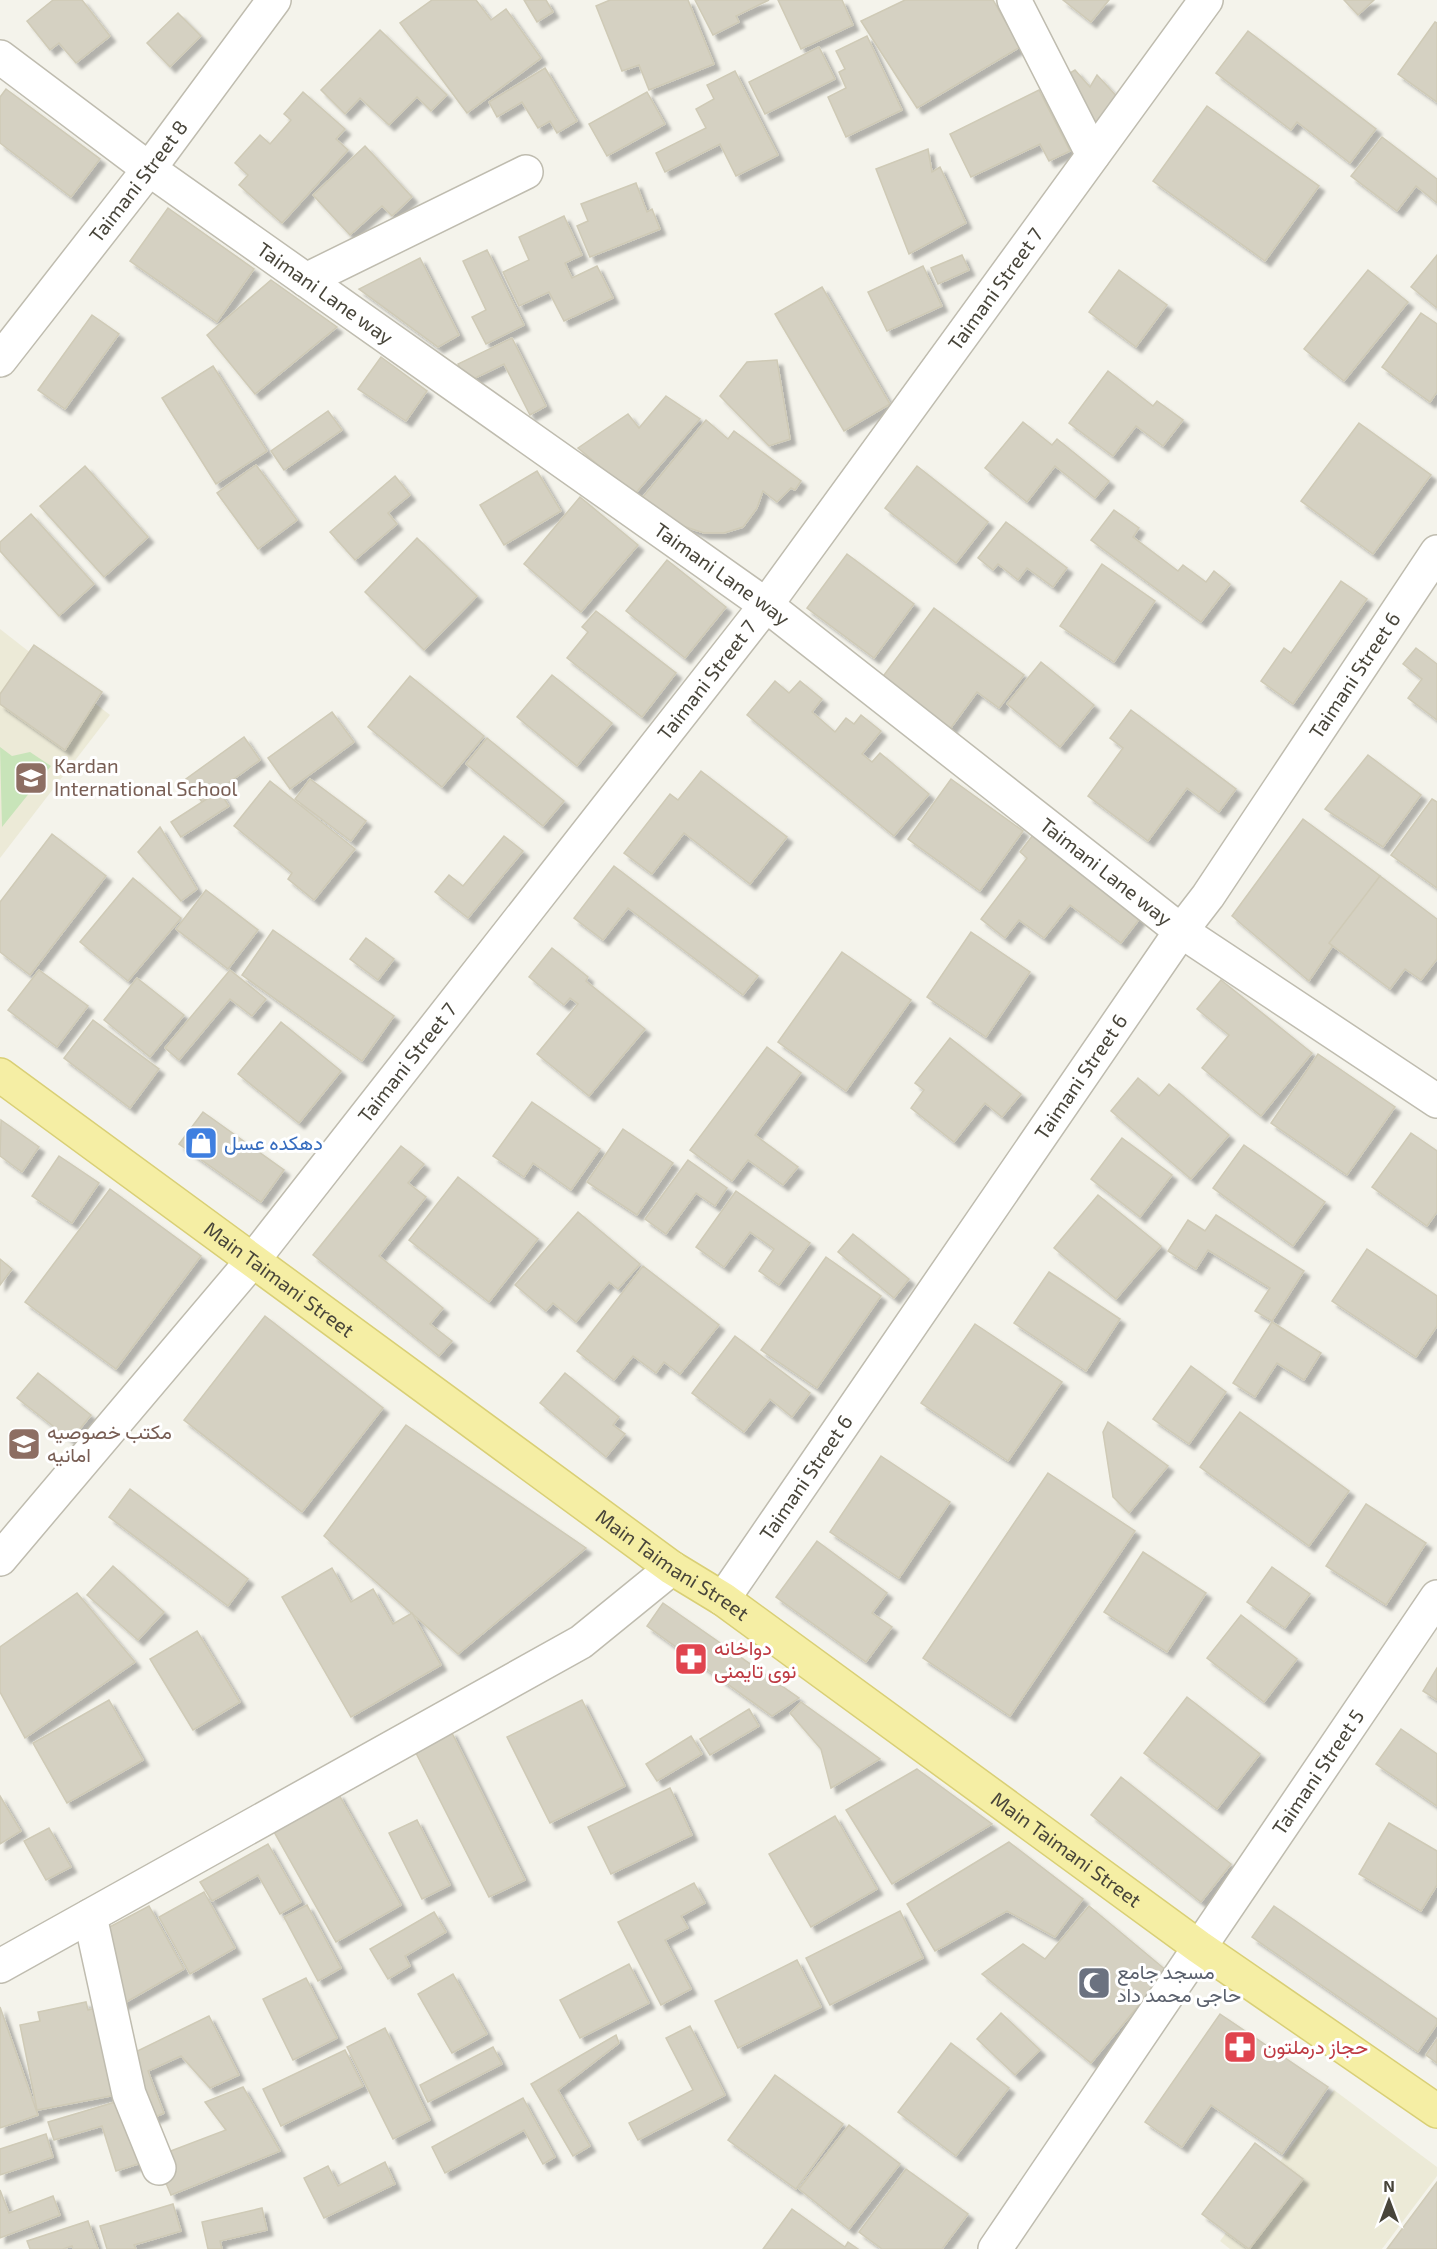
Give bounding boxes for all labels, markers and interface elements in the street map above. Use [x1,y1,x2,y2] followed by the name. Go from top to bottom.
[83,115,192,247] street label: Taimani Street 8
[942,223,1047,355] street label: Taimani Street 7
[253,236,399,349] street label: Taimani Lane way
[650,517,795,630] street label: Taimani Lane way
[1303,607,1405,743] street label: Taimani Street 6
[652,615,761,744] street label: Taimani Street 7
[54,753,238,800] place label: Kardan International School
[13,760,49,796] school or university icon: Kardan International School
[1036,812,1177,931] street label: Taimani Lane way
[352,998,461,1127] street label: Taimani Street 7
[1029,1009,1132,1144] street label: Taimani Street 6
[183,1125,219,1161] shop icon: دهکده عسل
[224,1130,323,1155] place label: دهکده عسل
[200,1216,360,1342] street label: Main Taimani Street
[754,1410,857,1545] street label: Taimani Street 6
[47,1419,172,1467] place label: مکتب خصوصیه امانیه
[6,1426,42,1462] school or university icon: مکتب خصوصیه امانیه
[592,1503,754,1625] street label: Main Taimani Street
[714,1635,796,1684] place label: دواخانه نوی تایمنی
[673,1641,709,1677] pharmacy icon: دواخانه نوی تایمنی
[1266,1704,1368,1839] street label: Taimani Street 5
[987,1786,1147,1912] street label: Main Taimani Street
[1117,1959,1241,2007] place label: مسجد جامع حاجی محمد داد
[1076,1965,1112,2001] mosque icon: مسجد جامع حاجی محمد داد
[1222,2029,1258,2065] pharmacy icon: حجاز درملتون
[1263,2034,1368,2060] place label: حجاز درملتون
[1359,2171,1419,2231] north arrow
[1383,2176,1395,2195] text: N

